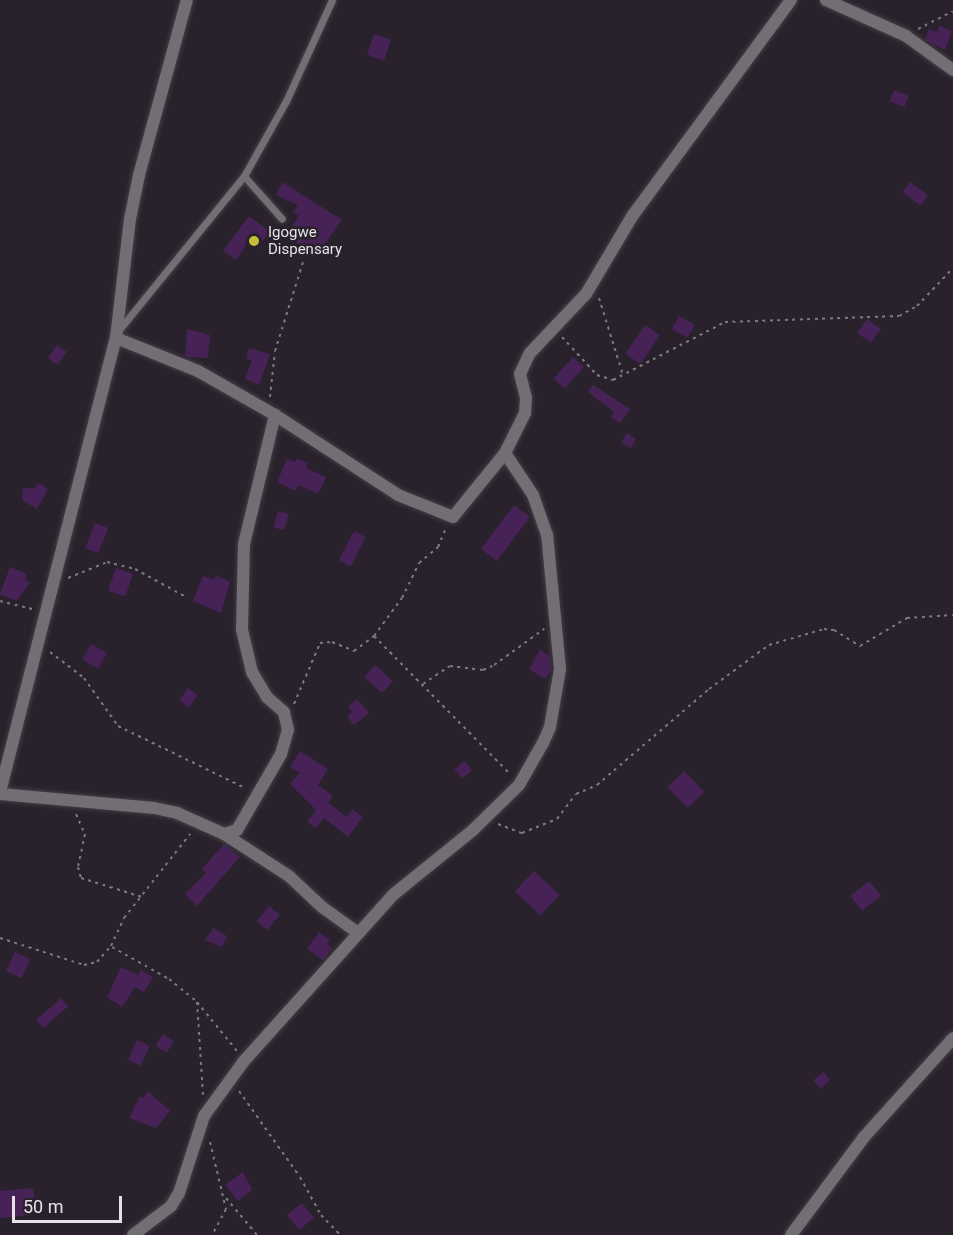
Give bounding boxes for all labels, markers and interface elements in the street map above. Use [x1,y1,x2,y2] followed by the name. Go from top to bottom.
[268,223,342,258] place label: Igogwe Dispensary
[245,232,263,250] marker: Igogwe Dispensary
[15,1184,124,1222] scale bar
[23,1196,63,1217] text: 50 m

